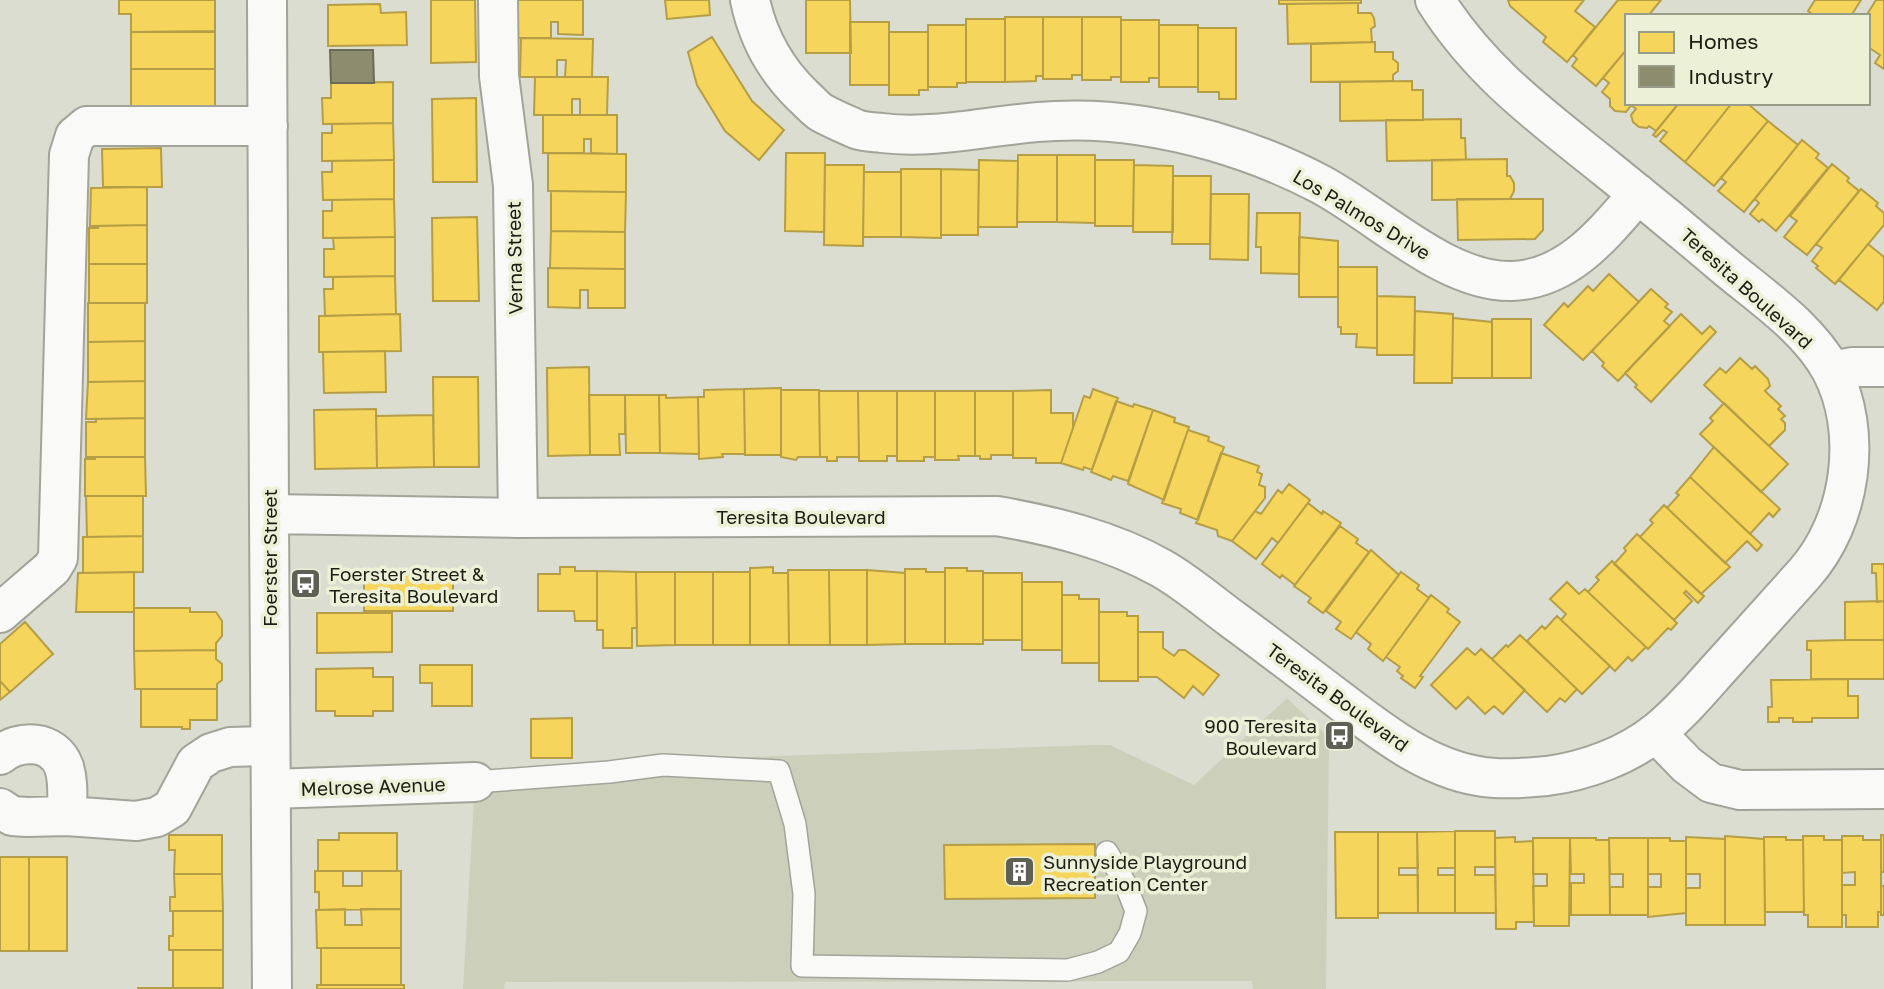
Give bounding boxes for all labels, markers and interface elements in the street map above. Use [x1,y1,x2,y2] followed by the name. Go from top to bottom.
[1625,14,1870,105] legend
[1688,28,1758,54] text: Homes
[1688,63,1773,89] text: Industry
[1289,164,1435,264] street label: Los Palmos Drive
[502,201,526,315] street label: Verna Street
[1676,223,1818,353] street label: Teresita Boulevard
[258,489,281,627] street label: Foerster Street
[716,505,886,528] street label: Teresita Boulevard
[329,562,498,607] place label: Foerster Street & Teresita Boulevard
[289,567,323,601] bus stop icon: Foerster Street & Teresita Boulevard
[1263,638,1413,756] street label: Teresita Boulevard
[1204,714,1317,759] place label: 900 Teresita Boulevard
[1323,719,1357,753] bus stop icon: 900 Teresita Boulevard
[300,772,446,800] street label: Melrose Avenue
[1043,850,1247,895] place label: Sunnyside Playground Recreation Center
[1003,855,1037,889] building icon: Sunnyside Playground Recreation Center

